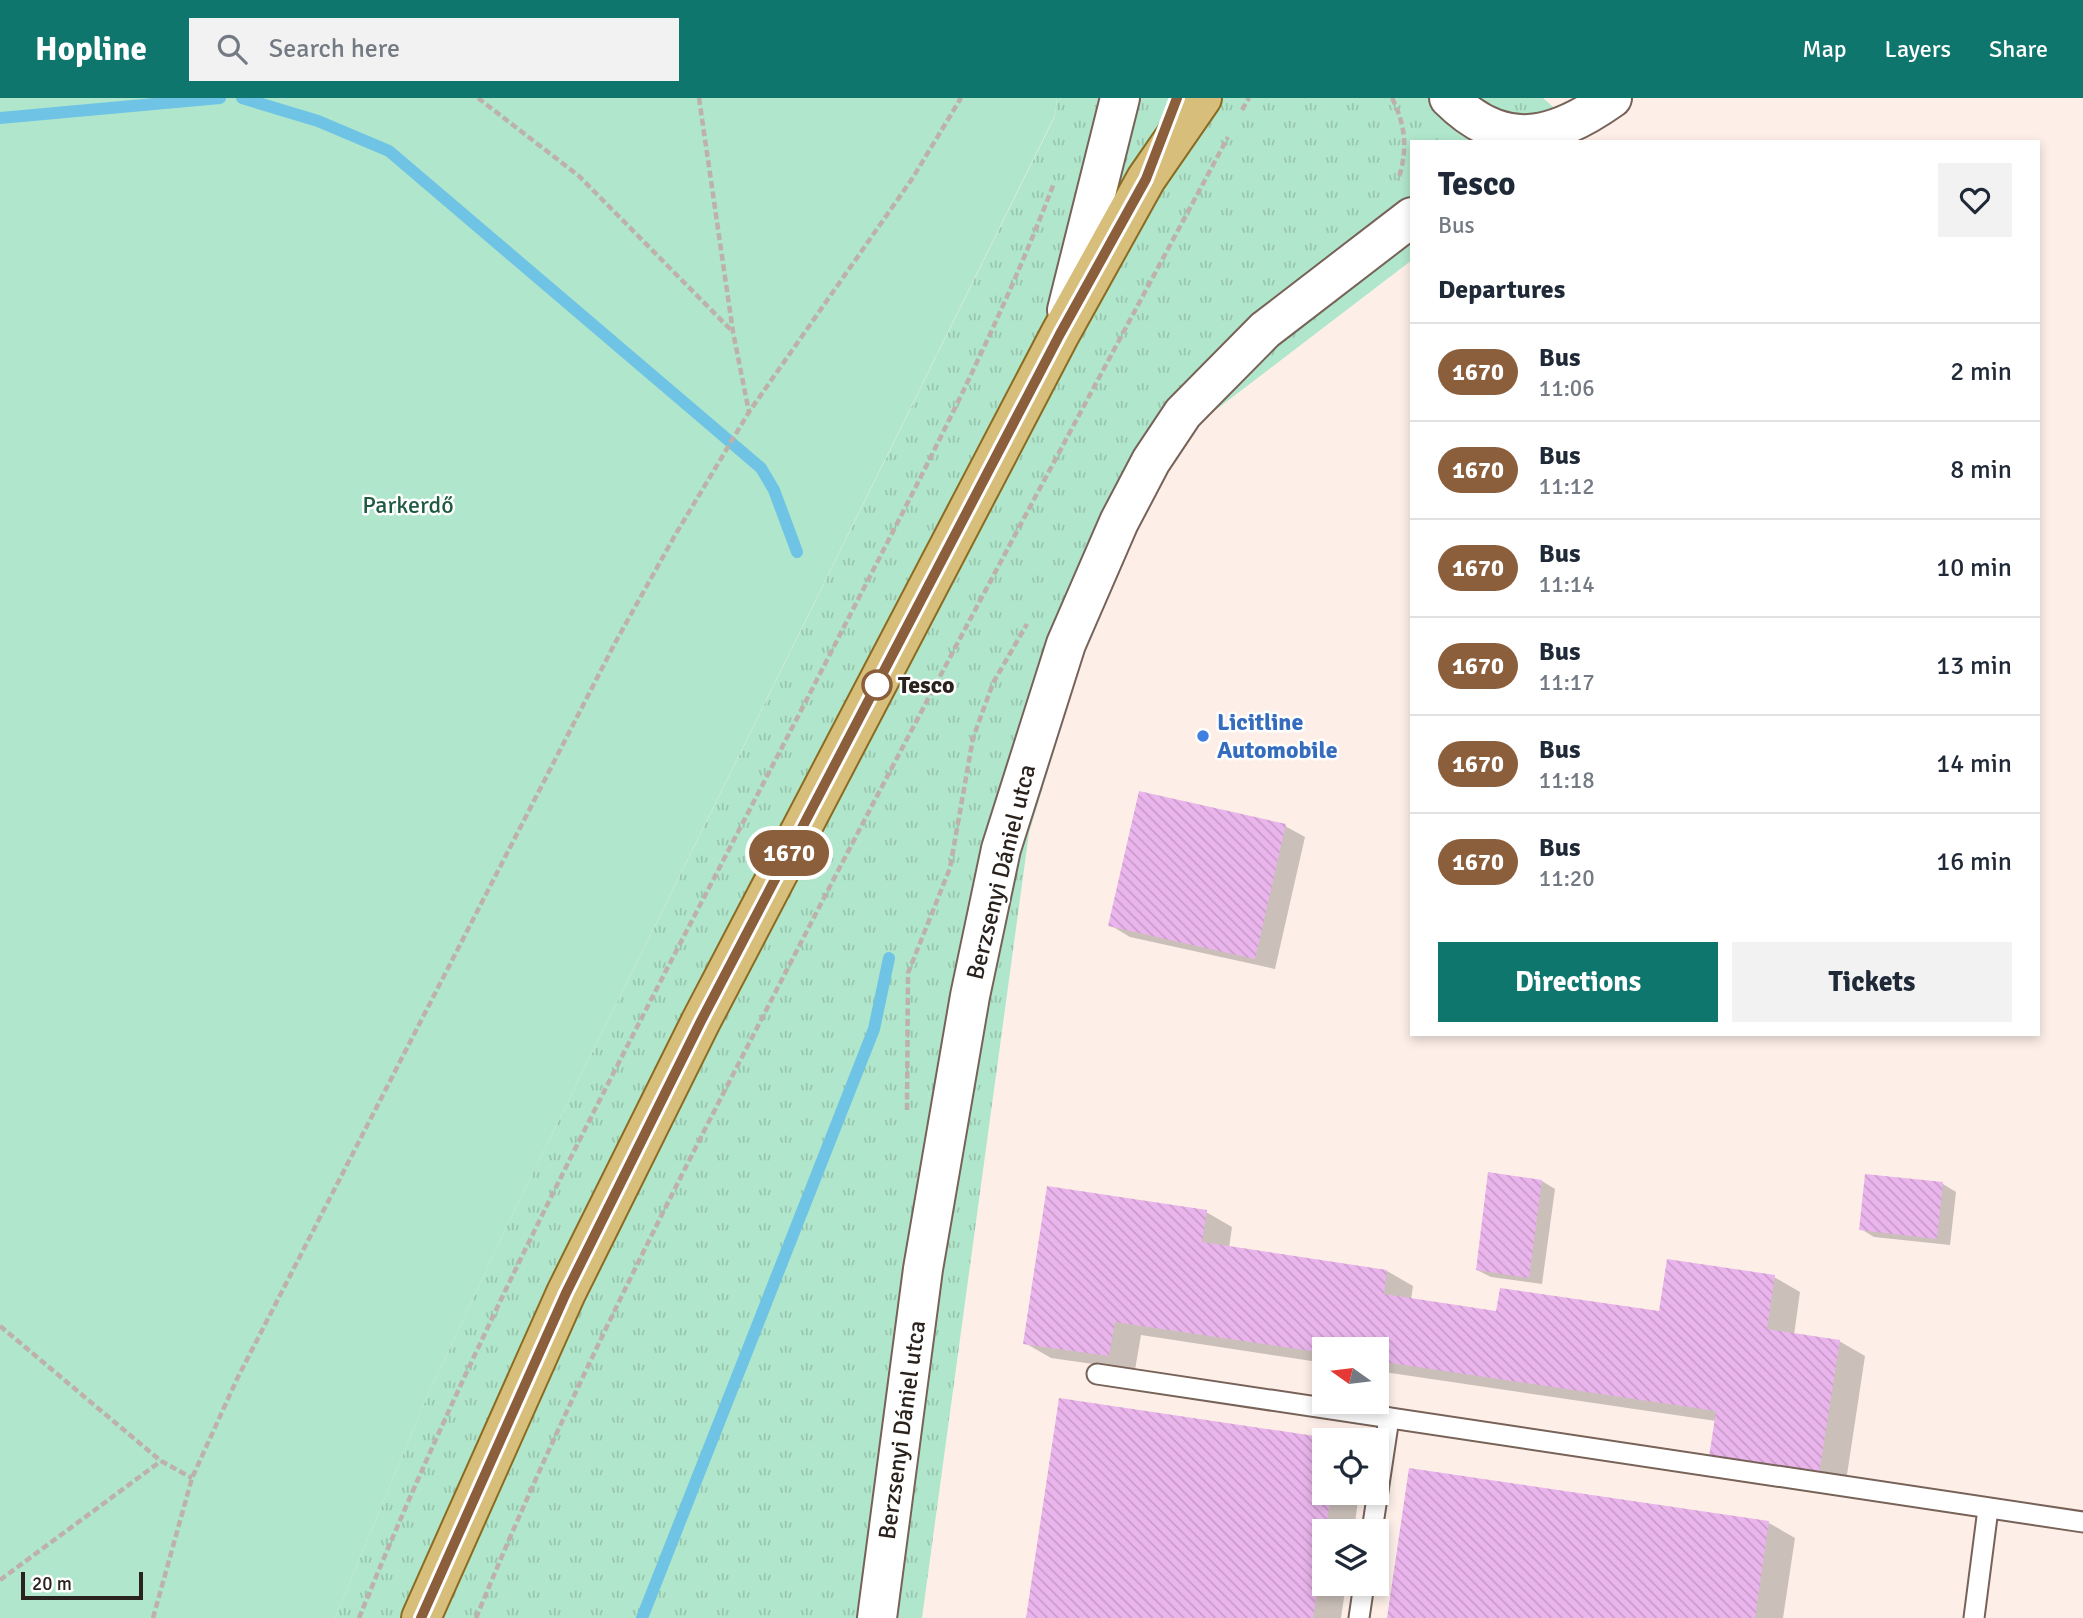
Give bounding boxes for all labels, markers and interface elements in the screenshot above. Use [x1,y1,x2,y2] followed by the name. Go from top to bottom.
[189,18,679,81] search box
[35,29,147,70] text: Hopline
[213,30,251,68] icon: search
[269,33,400,65] text: Search here
[1802,34,1847,64] text: Map
[1885,34,1951,64] text: Layers
[1989,34,2048,64] text: Share
[1938,163,2012,237] button: heart
[1438,164,1516,205] text: Tesco
[1438,211,1475,240] text: Bus
[1438,274,1565,306] text: Departures
[1539,342,1581,374] text: Bus
[1950,356,2012,388] text: 2 min
[1452,357,1504,387] text: 1670
[1539,374,1595,403] text: 11:06
[1539,440,1581,472] text: Bus
[1950,454,2012,486] text: 8 min
[1452,455,1504,485] text: 1670
[1539,472,1595,501] text: 11:12
[362,490,454,520] park label: Parkerdő
[1539,538,1581,570] text: Bus
[1936,552,2012,584] text: 10 min
[1452,553,1504,583] text: 1670
[1539,570,1595,599] text: 11:14
[1539,636,1581,668] text: Bus
[1936,650,2012,682] text: 13 min
[1452,651,1504,681] text: 1670
[1539,668,1595,697] text: 11:17
[862,670,892,700] marker: Tesco
[898,670,954,700] place label: Tesco
[1217,707,1338,765] place label: Licitline Automobile
[1195,728,1211,744] marker: Licitline Automobile
[1539,734,1581,766] text: Bus
[1936,748,2012,780] text: 14 min
[1452,749,1504,779] text: 1670
[960,761,1042,983] street label: Berzsenyi Dániel utca
[1539,766,1595,795] text: 11:18
[740,830,838,876] line badge: 1670
[1539,832,1581,864] text: Bus
[763,838,815,868] text: 1670
[1936,846,2012,878] text: 16 min
[1452,847,1504,877] text: 1670
[1539,864,1595,893] text: 11:20
[1438,942,1718,1022] button: Directions
[1732,942,2012,1022] button: Tickets
[872,1319,932,1541] street label: Berzsenyi Dániel utca
[1312,1337,1390,1414] north arrow
[1312,1337,1389,1596] map controls
[1312,1428,1389,1505] button: locate
[1312,1519,1389,1596] button: layers
[21,1569,144,1601] scale bar
[32,1572,72,1596] text: 20 m

